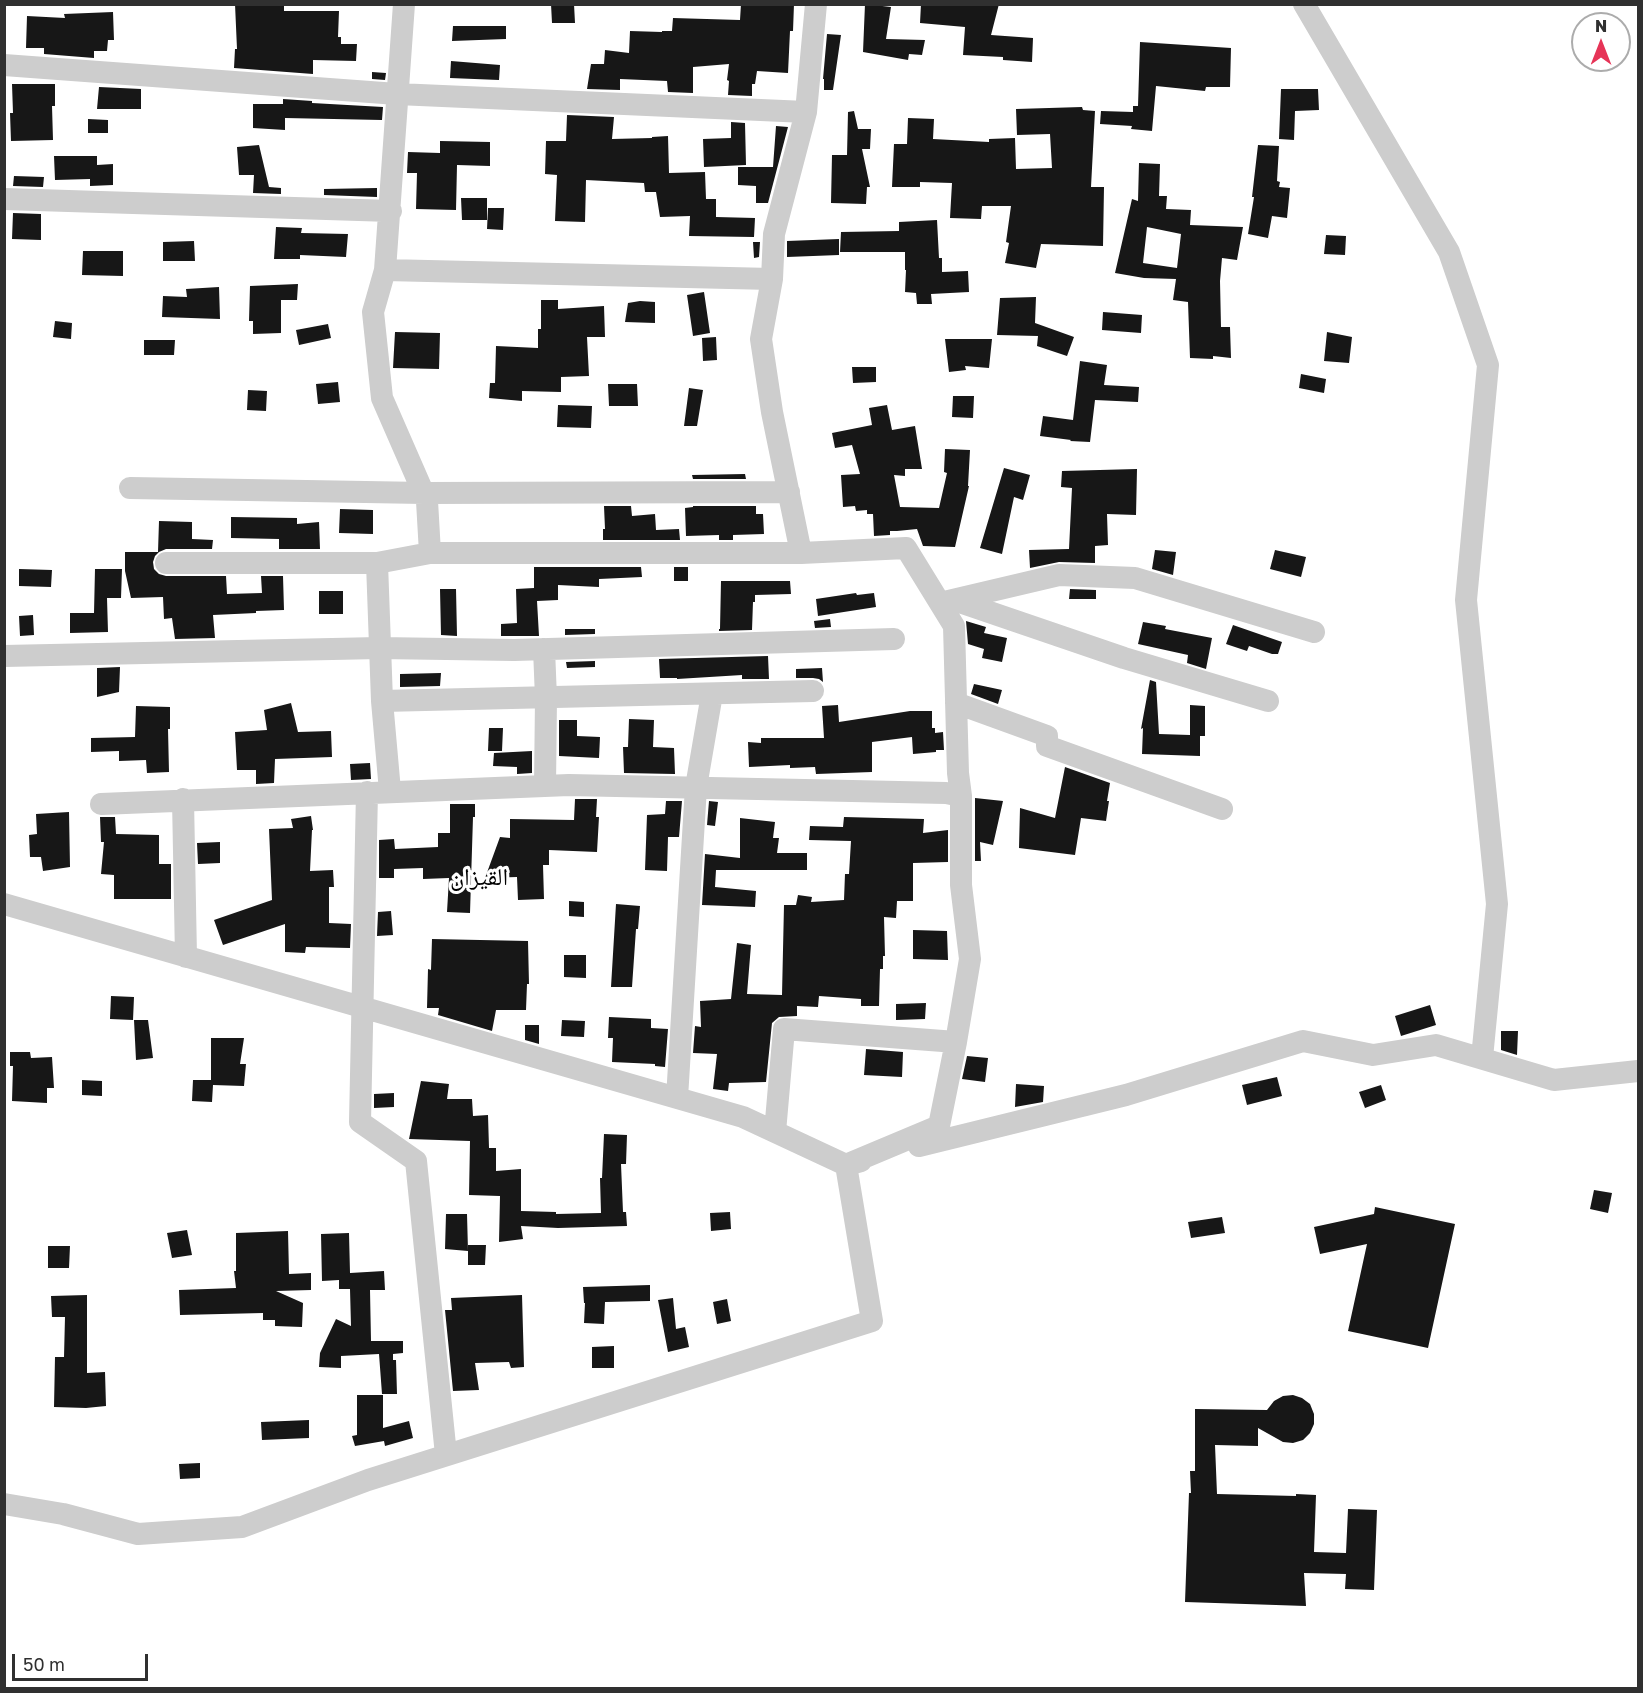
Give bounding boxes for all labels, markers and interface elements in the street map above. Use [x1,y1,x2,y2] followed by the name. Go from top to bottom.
[1571,12,1631,72] north arrow
[1595,16,1607,36] text: N
[450,863,508,891] district label: القيزان
[15,1642,152,1680] scale bar
[23,1653,65,1675] text: 50 m

